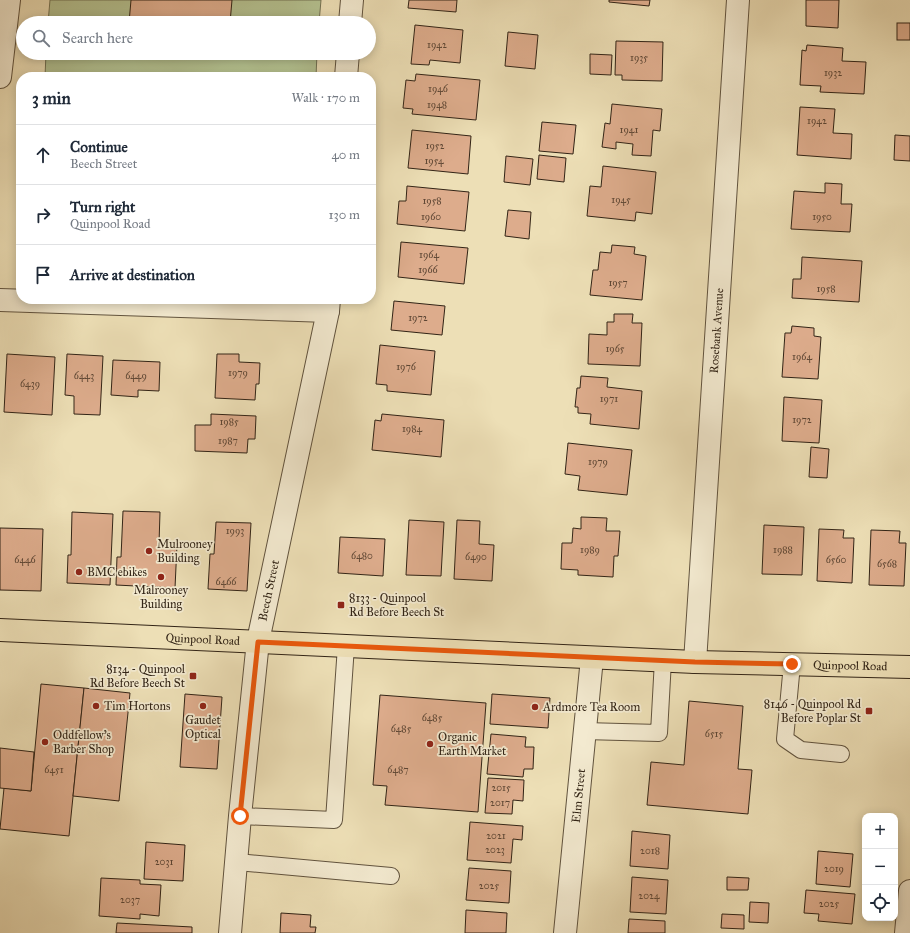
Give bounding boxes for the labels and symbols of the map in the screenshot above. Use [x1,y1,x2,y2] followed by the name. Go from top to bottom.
[427,39,447,51] house number: 1942
[630,52,648,64] house number: 1935
[824,67,842,79] house number: 1932
[428,83,449,95] house number: 1946
[427,99,447,111] house number: 1948
[807,115,827,127] house number: 1942
[620,124,638,136] house number: 1941
[426,140,444,152] house number: 1952
[424,155,444,167] house number: 1954
[611,194,631,206] house number: 1945
[422,195,442,207] house number: 1958
[421,211,441,223] house number: 1960
[812,211,832,223] house number: 1950
[419,249,439,261] house number: 1964
[418,264,439,276] house number: 1966
[608,277,628,289] house number: 1957
[816,283,836,295] house number: 1958
[707,288,726,374] street label: Rosebank Avenue
[408,312,428,324] house number: 1972
[605,343,625,355] house number: 1965
[792,351,812,363] house number: 1964
[396,361,417,373] house number: 1976
[228,367,248,379] house number: 1979
[74,370,94,382] house number: 6443
[125,370,147,382] house number: 6449
[20,378,40,390] house number: 6439
[600,393,618,405] house number: 1971
[792,414,812,426] house number: 1972
[219,416,239,428] house number: 1985
[402,423,422,435] house number: 1984
[218,435,238,447] house number: 1987
[588,456,608,468] house number: 1979
[226,525,244,537] house number: 1993
[157,537,213,566] place label: Mulrooney Building
[580,544,600,556] house number: 1989
[773,544,793,556] house number: 1988
[144,546,154,556] marker: Mulrooney Building
[351,550,373,562] house number: 6480
[465,551,487,563] house number: 6490
[14,554,37,566] house number: 6446
[826,554,847,566] house number: 6560
[255,558,282,622] street label: Beech Street
[877,558,897,570] house number: 6568
[87,565,147,579] place label: BMC ebikes
[74,567,84,577] marker: BMC ebikes
[156,572,166,582] marker: Malrooney Building
[216,576,237,588] house number: 6466
[134,583,189,612] place label: Malrooney Building
[349,591,445,619] place label: 8133 - Quinpool Rd Before Beech St
[336,600,346,610] marker: 8133 - Quinpool Rd Before Beech St
[165,631,240,648] street label: Quinpool Road
[783,655,801,673] route end
[813,658,888,673] street label: Quinpool Road
[90,662,186,690] place label: 8134 - Quinpool Rd Before Beech St
[188,671,198,681] marker: 8134 - Quinpool Rd Before Beech St
[764,697,862,725] place label: 8146 - Quinpool Rd Before Poplar St
[104,699,170,713] place label: Tim Hortons
[542,700,640,714] place label: Ardmore Tea Room
[91,701,101,711] marker: Tim Hortons
[198,701,208,711] marker: Gaudet Optical
[530,702,540,712] marker: Ardmore Tea Room
[864,706,874,716] marker: 8146 - Quinpool Rd Before Poplar St
[422,712,443,724] house number: 6485
[185,713,222,741] place label: Gaudet Optical
[391,723,412,735] house number: 6485
[53,728,114,756] place label: Oddfellow's Barber Shop
[705,728,723,740] house number: 6515
[438,730,507,758] place label: Organic Earth Market
[40,737,50,747] marker: Oddfellow's Barber Shop
[425,739,435,749] marker: Organic Earth Market
[44,764,64,776] house number: 6451
[387,764,409,776] house number: 6487
[569,767,588,823] street label: Elm Street
[491,782,511,794] house number: 2015
[490,797,510,809] house number: 2017
[231,807,249,825] route start
[486,830,506,842] house number: 2021
[485,844,505,856] house number: 2023
[640,845,660,857] house number: 2018
[155,856,173,868] house number: 2031
[824,863,844,875] house number: 2019
[479,880,499,892] house number: 2025
[638,890,660,902] house number: 2024
[120,894,140,906] house number: 2037
[819,898,839,910] house number: 2025

